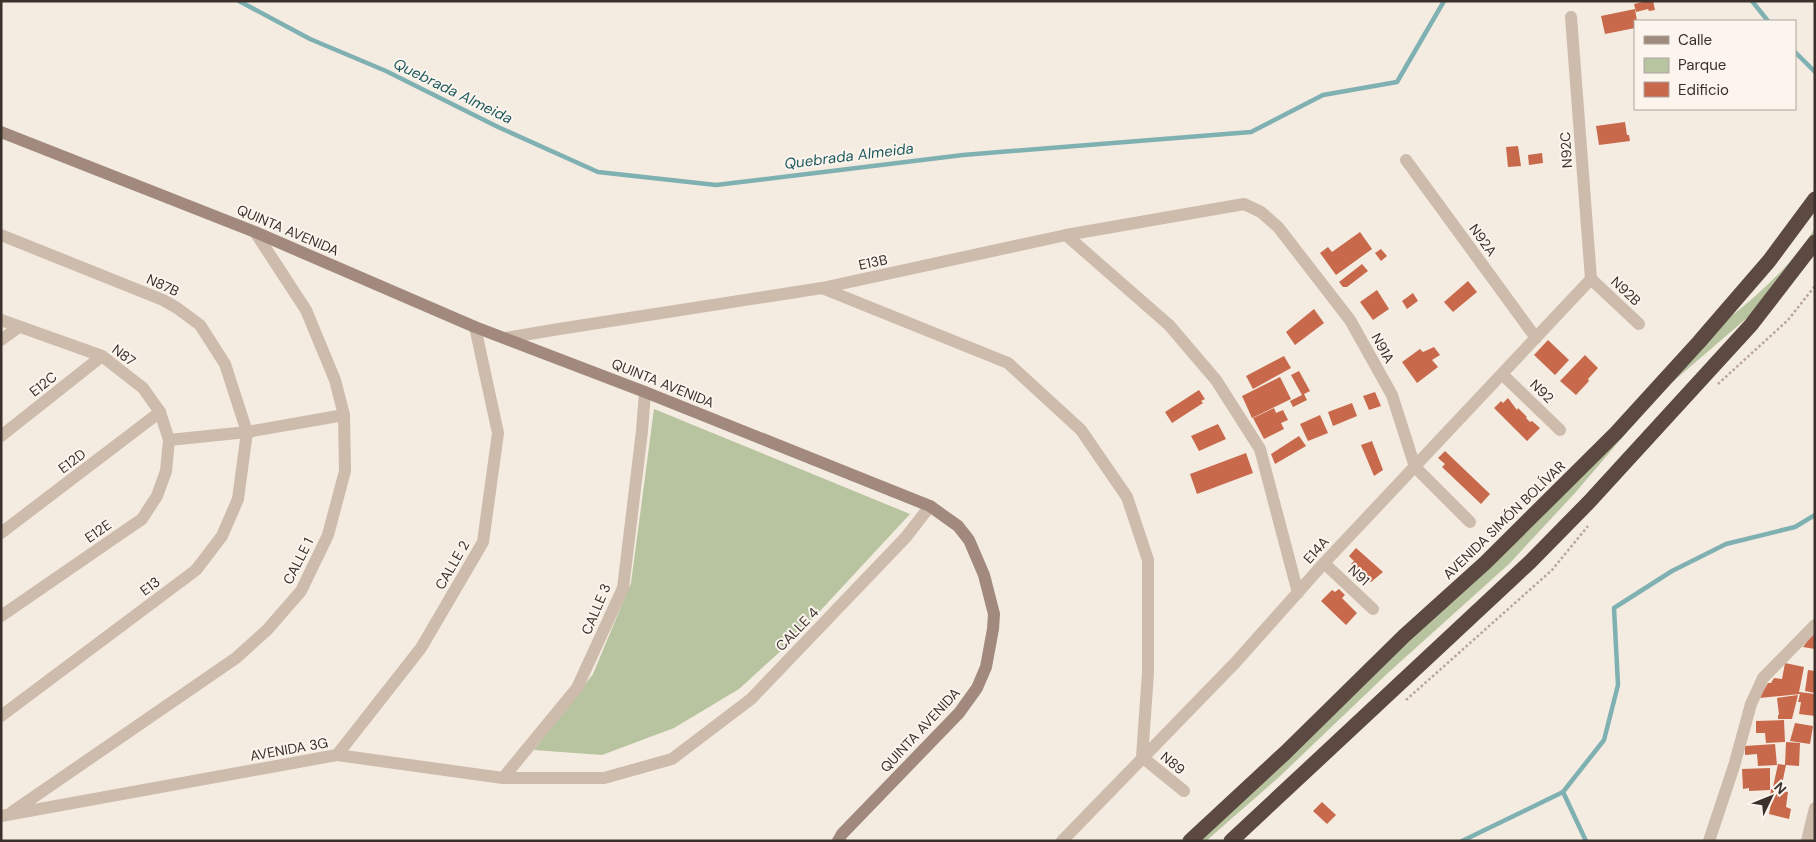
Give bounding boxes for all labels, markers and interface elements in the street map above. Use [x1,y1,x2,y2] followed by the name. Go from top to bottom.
[1634,20,1796,110] legend
[1678,30,1712,50] text: Calle
[390,53,516,129] water label: Quebrada Almeida
[1678,55,1726,75] text: Parque
[1678,80,1729,100] text: Edificio
[1556,131,1576,169] street label: N92C
[783,138,915,174] water label: Quebrada Almeida
[234,200,342,260] street label: QUINTA AVENIDA
[1465,220,1501,260] street label: N92A
[857,250,889,274] street label: E13B
[144,270,182,300] street label: N87B
[1607,273,1645,309] street label: N92B
[1367,330,1399,366] street label: N91A
[108,340,140,370] street label: N87
[609,354,717,412] street label: QUINTA AVENIDA
[26,368,60,400] street label: E12C
[1526,375,1558,407] street label: N92
[55,445,89,477] street label: E12D
[1439,457,1569,583] street label: AVENIDA SIMÓN BOLÍVAR
[81,515,115,546] street label: E12E
[1299,533,1333,567] street label: E14A
[279,535,317,587] street label: CALLE 1
[431,537,473,593] street label: CALLE 2
[1345,561,1373,589] street label: N91
[136,573,164,599] street label: E13
[577,581,615,637] street label: CALLE 3
[772,603,823,655] street label: CALLE 4
[876,684,964,776] street label: QUINTA AVENIDA
[249,733,329,765] street label: AVENIDA 3G
[1157,748,1189,779] street label: N89
[1746,772,1796,822] north arrow
[1770,778,1791,798] text: N

